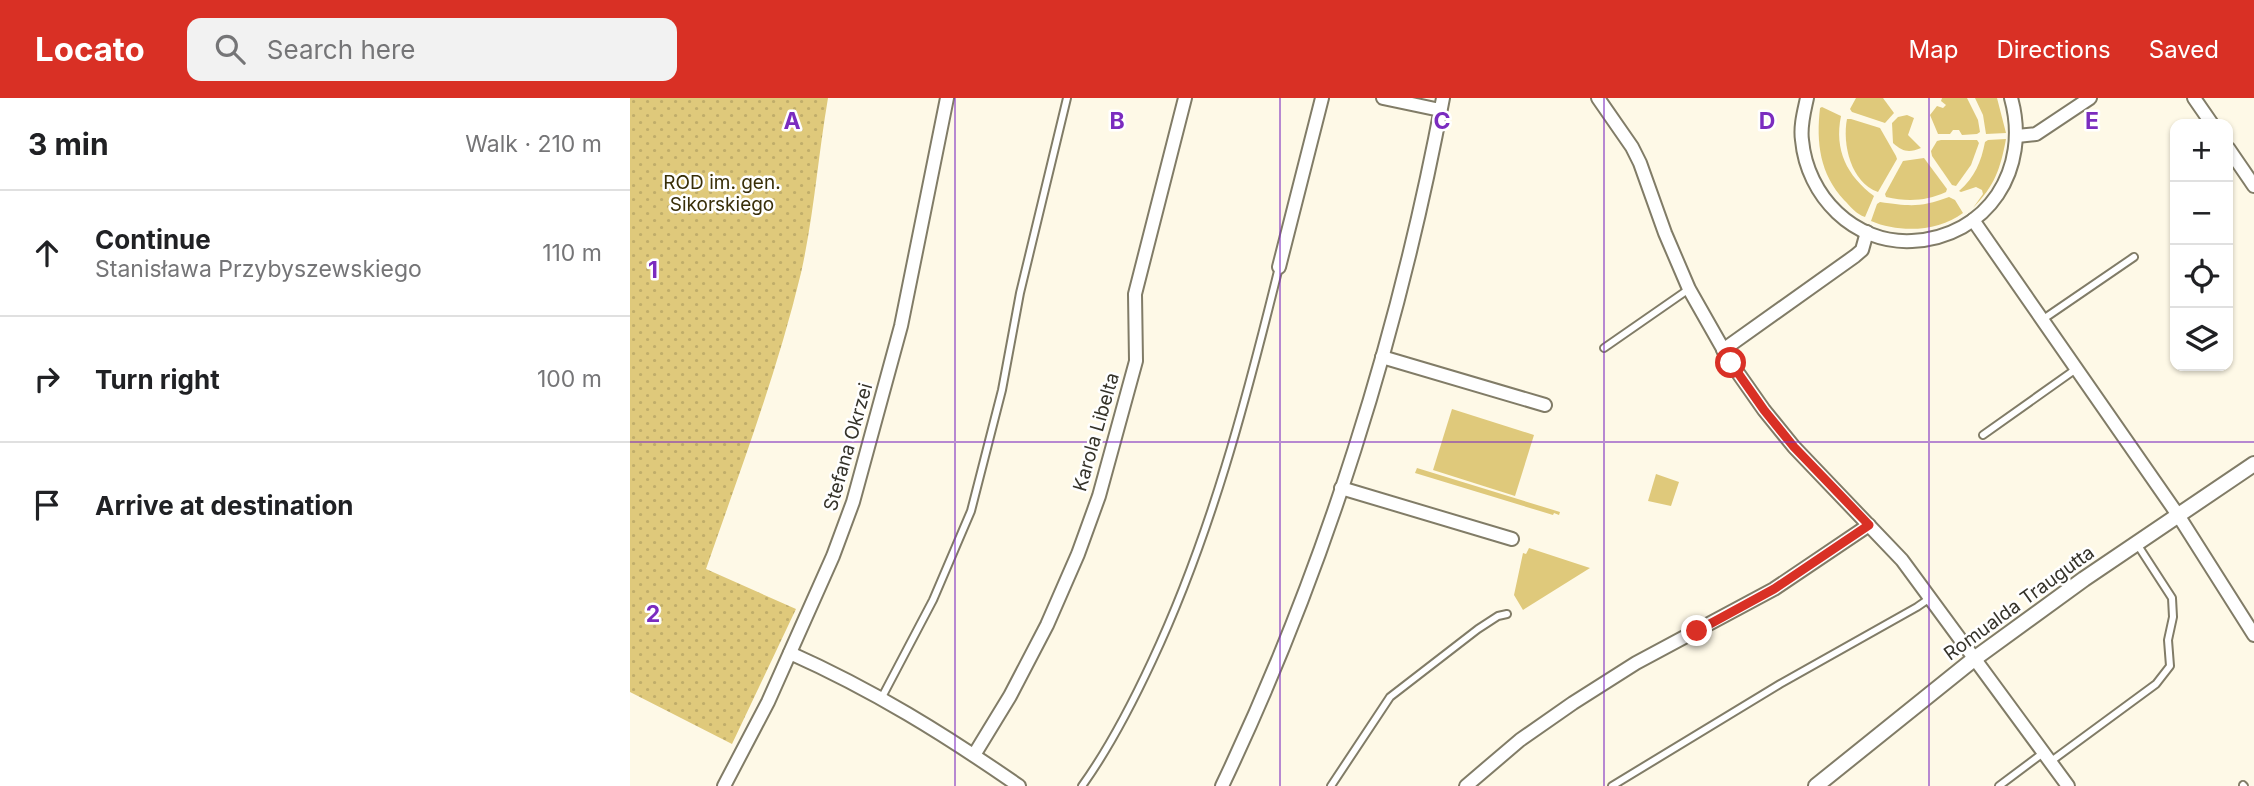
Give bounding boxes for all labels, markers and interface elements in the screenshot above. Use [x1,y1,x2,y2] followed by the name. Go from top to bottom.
[187,18,677,81] search box
[35,29,145,69] text: Locato
[211,30,249,68] icon: search
[267,34,415,65] text: Search here
[1909,35,1958,64] text: Map
[1996,35,2111,64] text: Directions
[2149,35,2219,64] text: Saved
[783,107,801,135] text: A
[1109,107,1125,135] text: B
[1433,107,1451,135] text: C
[1759,107,1775,135] text: D
[2085,107,2099,135] text: E
[2170,119,2233,371] map controls
[2170,119,2233,182] button: +
[28,126,109,162] text: 3 min
[465,130,602,158] text: Walk · 210 m
[663,171,781,216] park label: ROD im. gen. Sikorskiego
[2170,182,2233,245] button: −
[95,224,211,255] text: Continue
[28,234,66,272] icon: ahead
[542,239,602,267] text: 110 m
[2170,245,2233,308] button: locate
[95,255,422,283] text: Stanisława Przybyszewskiego
[648,256,658,284] text: 1
[2170,308,2233,371] button: layers
[1715,347,1746,378] route start
[28,360,66,398] icon: right
[95,364,220,395] text: Turn right
[537,365,602,393] text: 100 m
[1068,370,1124,494] street label: Karola Libelta
[819,380,877,514] street label: Stefana Okrzei
[28,486,66,524] icon: arrive
[95,490,354,521] text: Arrive at destination
[1939,541,2099,665] street label: Romualda Traugutta
[646,600,660,628] text: 2
[1681,615,1712,646] route end

